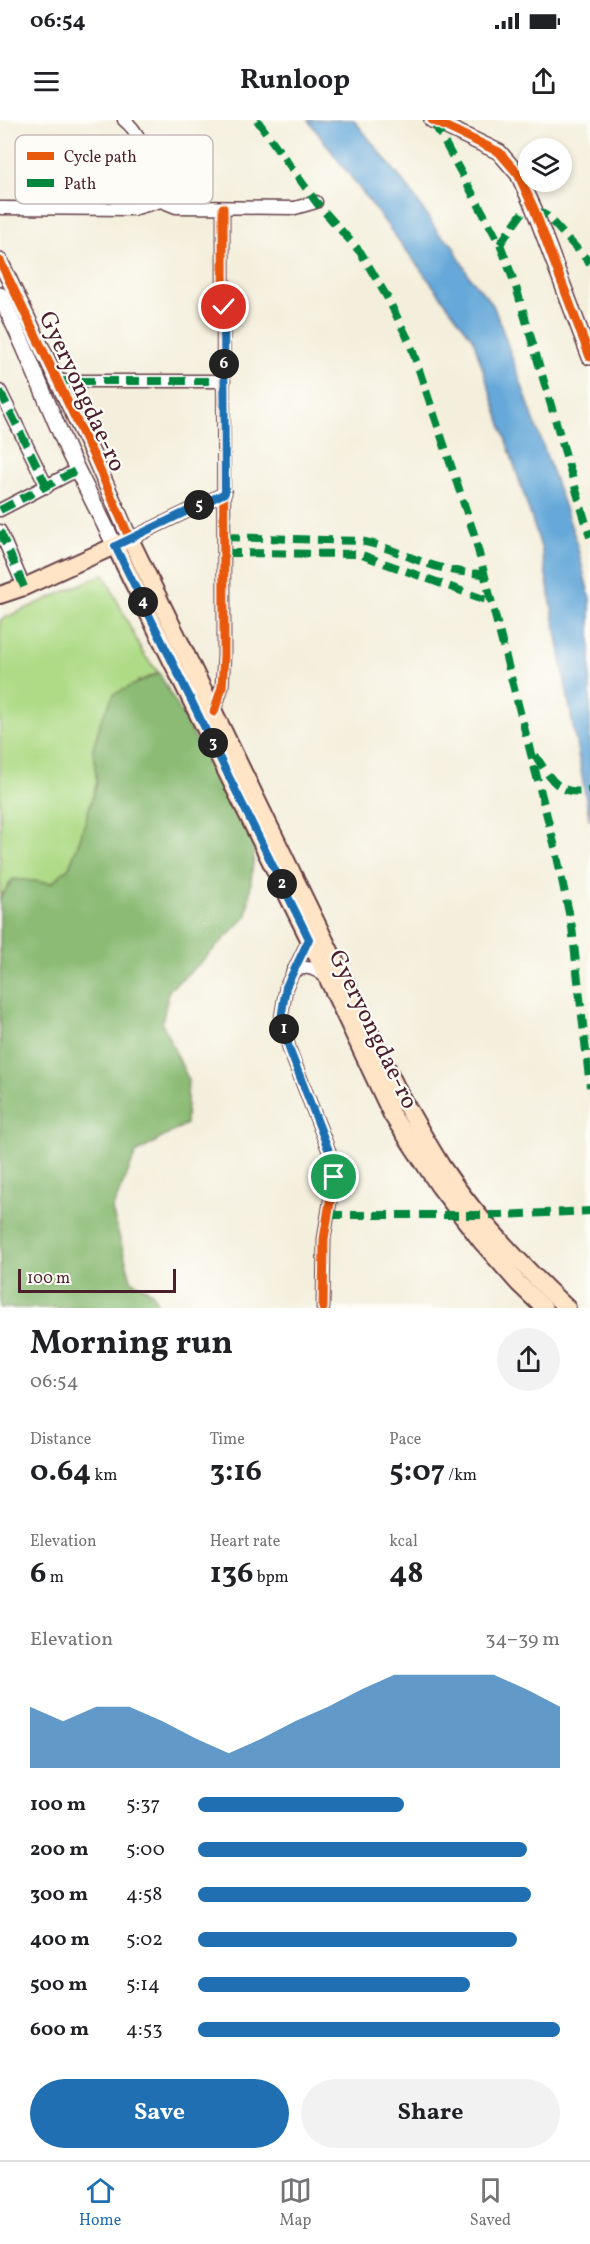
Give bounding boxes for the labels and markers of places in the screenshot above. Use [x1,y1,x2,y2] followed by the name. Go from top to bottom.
[198,281,249,332] pin
[209,349,239,379] pin: 6
[184,490,214,520] pin: 5
[128,587,158,617] pin: 4
[198,728,228,758] pin: 3
[267,869,297,899] pin: 2
[269,1014,299,1044] pin: 1
[308,1151,359,1202] pin

